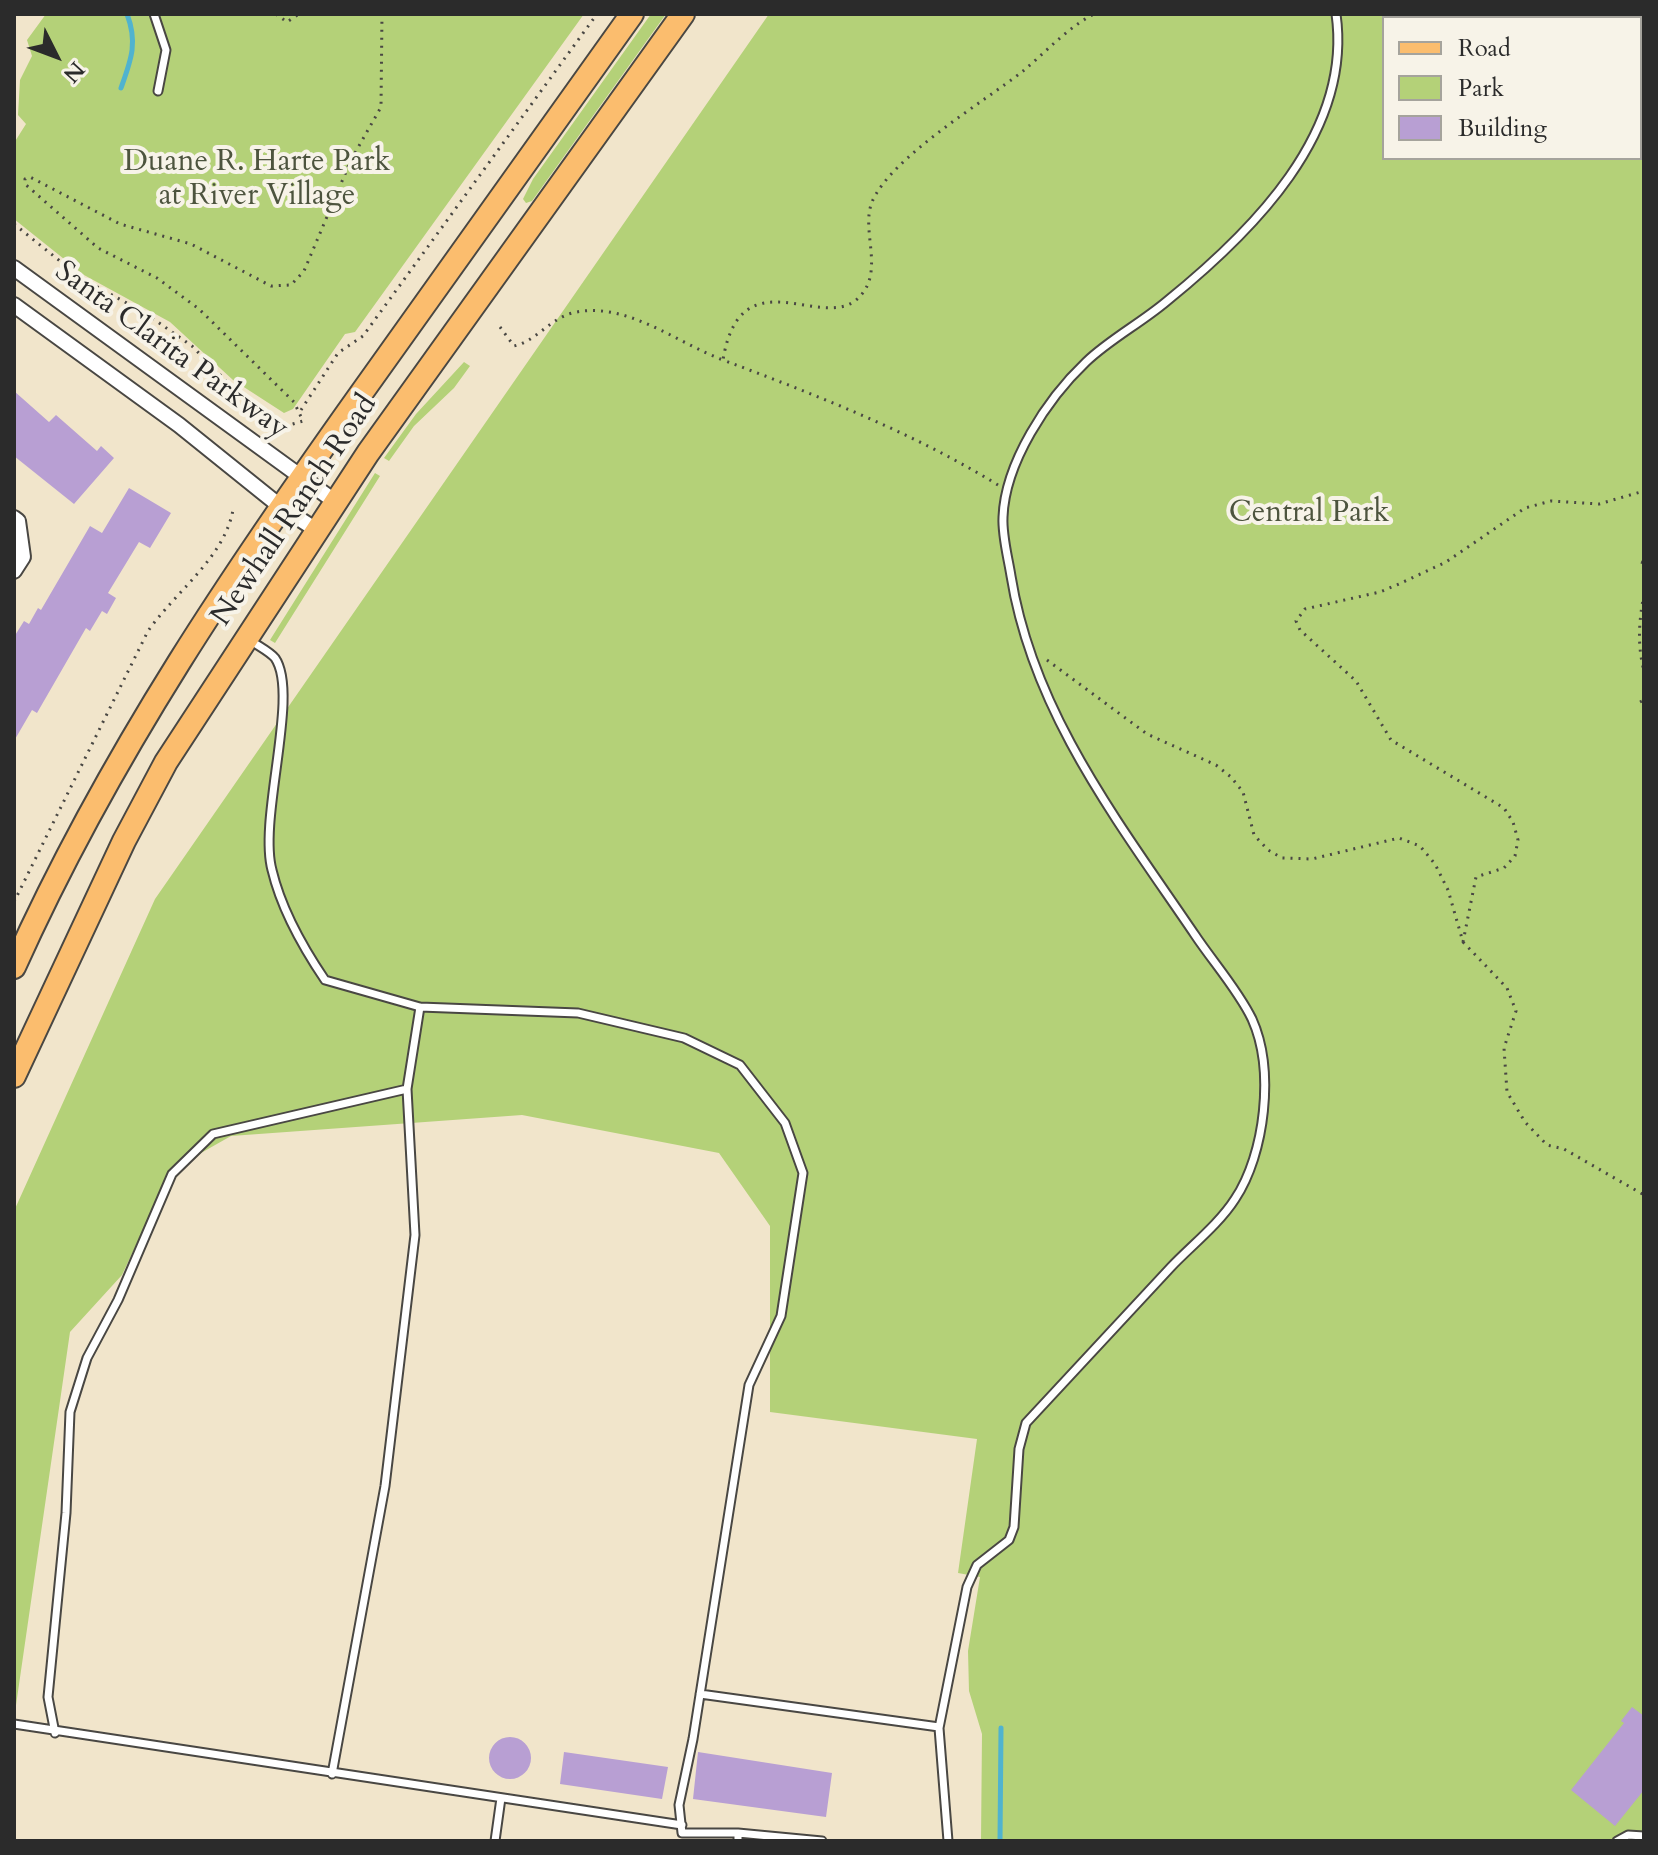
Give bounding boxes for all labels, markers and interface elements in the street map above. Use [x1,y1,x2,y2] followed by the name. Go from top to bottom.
[16,16,96,96] north arrow
[1382,16,1642,160] legend
[1458,32,1511,65] text: Road
[56,55,91,89] text: N
[1458,72,1504,105] text: Park
[1458,112,1547,145] text: Building
[124,145,390,216] park label: Duane R. Harte Park at River Village
[47,254,295,448] street label: Santa Clarita Parkway
[204,389,386,633] street label: Newhall Ranch Road
[1229,496,1389,532] park label: Central Park

